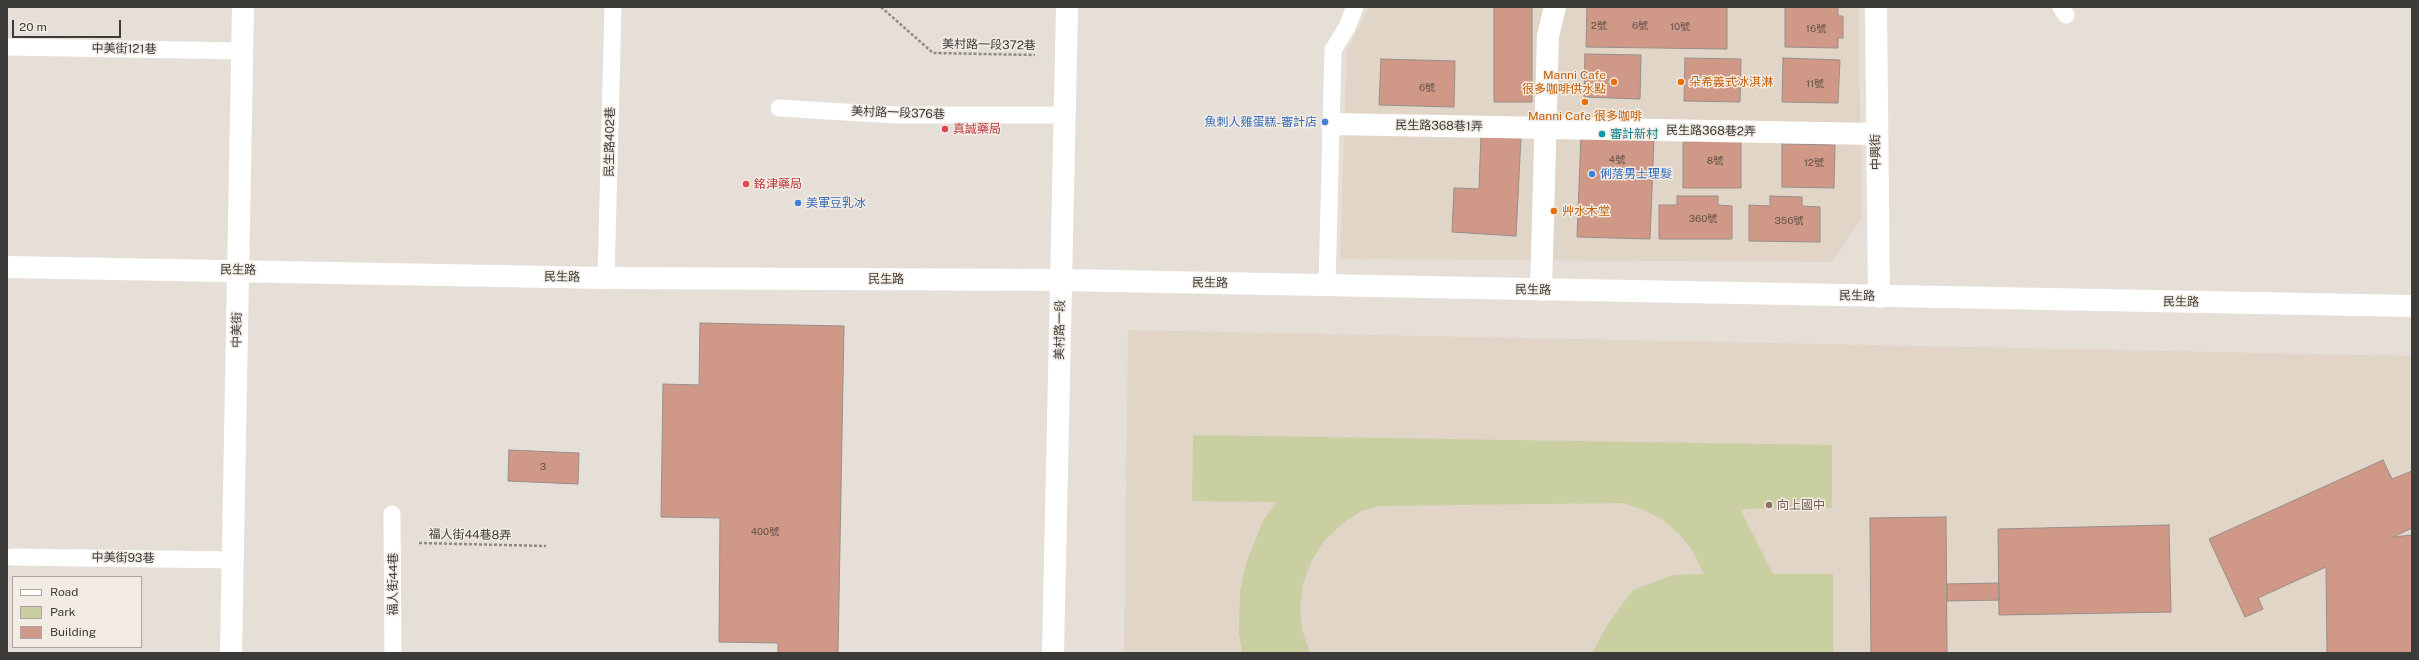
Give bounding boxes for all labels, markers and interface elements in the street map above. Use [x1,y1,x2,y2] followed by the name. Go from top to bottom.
[14,12,123,38] scale bar
[19,20,47,34] text: 20 m
[1591,20,1607,32] house number: 2號
[1632,20,1648,32] house number: 6號
[1670,21,1690,33] house number: 10號
[1806,23,1826,35] house number: 16號
[942,37,1036,53] street label: 美村路一段372巷
[91,41,157,57] street label: 中美街121巷
[1522,68,1606,96] place label: Manni Cafe 很多咖啡供水點
[1689,75,1773,89] place label: 朵希義式冰淇淋
[1609,77,1619,87] marker: Manni Cafe 很多咖啡供水點
[1676,77,1686,87] marker: 朵希義式冰淇淋
[1806,78,1824,90] house number: 11號
[1419,82,1435,94] house number: 6號
[1580,97,1590,107] marker: Manni Cafe 很多咖啡
[851,104,945,122] street label: 美村路一段376巷
[602,107,618,177] street label: 民生路402巷
[1528,109,1642,123] place label: Manni Cafe 很多咖啡
[1204,115,1317,129] place label: 魚刺人雞蛋糕-審計店
[1320,117,1330,127] marker: 魚刺人雞蛋糕-審計店
[1395,118,1483,134] street label: 民生路368巷1弄
[953,122,1001,136] place label: 真誠藥局
[1666,123,1756,139] street label: 民生路368巷2弄
[940,124,950,134] marker: 真誠藥局
[1610,127,1658,141] place label: 審計新村
[1597,129,1607,139] marker: 審計新村
[1868,134,1884,170] street label: 中興街
[1609,154,1625,166] house number: 4號
[1707,155,1723,167] house number: 8號
[1804,157,1824,169] house number: 12號
[1600,167,1672,181] place label: 俐落男士理髮
[1587,169,1597,179] marker: 俐落男士理髮
[754,177,802,191] place label: 銘津藥局
[741,179,751,189] marker: 銘津藥局
[806,196,866,210] place label: 美軍豆乳冰
[793,198,803,208] marker: 美軍豆乳冰
[1562,204,1610,218] place label: 艸水木堂
[1549,206,1559,216] marker: 艸水木堂
[1689,213,1717,225] house number: 360號
[1775,215,1803,227] house number: 356號
[220,262,256,278] street label: 民生路
[544,269,580,285] street label: 民生路
[868,272,904,286] street label: 民生路
[1192,275,1228,291] street label: 民生路
[1515,282,1551,298] street label: 民生路
[1839,288,1875,304] street label: 民生路
[2163,294,2199,310] street label: 民生路
[1052,300,1068,360] street label: 美村路一段
[229,312,245,348] street label: 中美街
[540,461,546,473] house number: 3
[1777,498,1825,512] place label: 向上國中
[1764,500,1774,510] marker: 向上國中
[751,526,779,538] house number: 400號
[428,527,512,543] street label: 福人街44巷8弄
[91,550,155,566] street label: 中美街93巷
[386,552,400,616] street label: 福人街44巷
[12,576,142,648] legend
[50,585,78,599] text: Road
[50,605,76,619] text: Park
[50,625,96,639] text: Building

